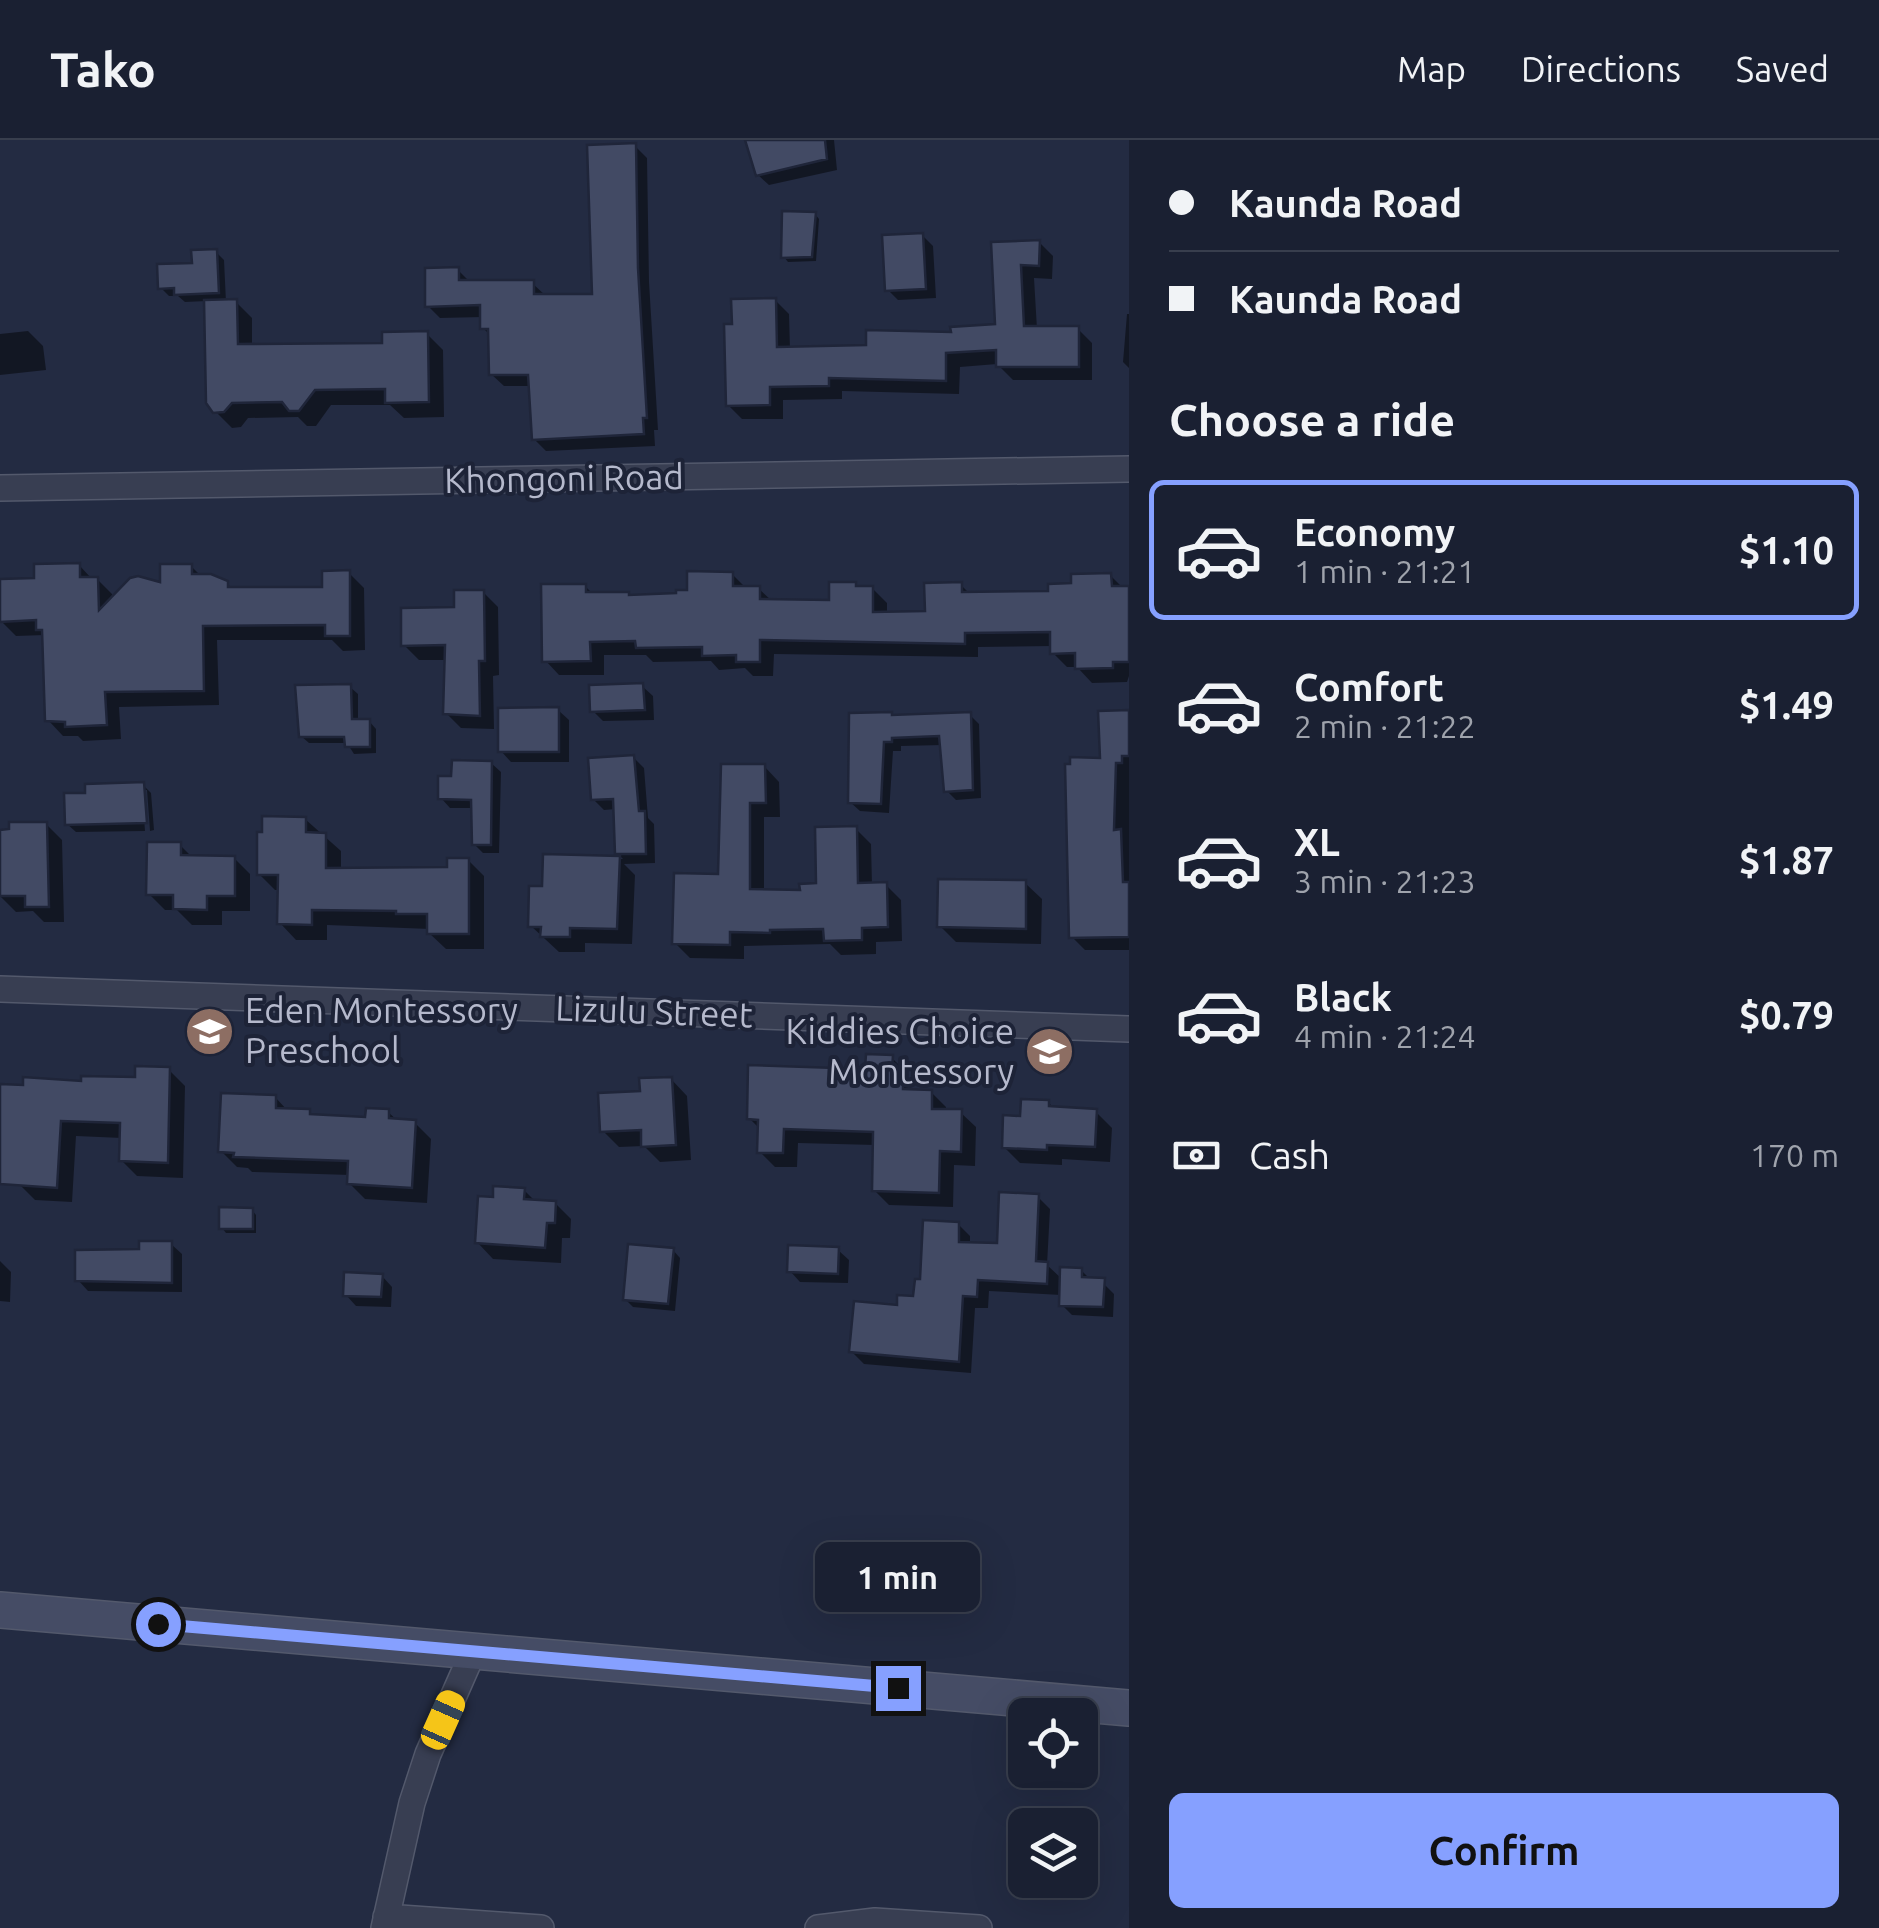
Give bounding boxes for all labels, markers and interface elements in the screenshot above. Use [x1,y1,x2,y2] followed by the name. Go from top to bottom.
[50,42,156,96] text: Tako
[1397,49,1466,89] text: Map
[1521,49,1681,89] text: Directions
[1736,49,1829,89] text: Saved
[1229,182,1462,224] text: Kaunda Road
[1229,278,1462,320] text: Kaunda Road
[1169,394,1455,445] text: Choose a ride
[444,456,684,500] street label: Khongoni Road
[1174,505,1264,595] icon: car
[1294,511,1455,553] text: Economy
[1739,529,1834,571] text: $1.10
[1294,553,1476,589] text: 1 min · 21:21
[1174,660,1264,750] icon: car
[1294,666,1444,708] text: Comfort
[1739,684,1834,726] text: $1.49
[1294,708,1476,744] text: 2 min · 21:22
[1174,815,1264,905] icon: car
[1294,821,1340,863] text: XL
[1739,839,1834,881] text: $1.87
[1294,863,1476,899] text: 3 min · 21:23
[1174,970,1264,1060] icon: car
[1294,976,1392,1018] text: Black
[555,988,754,1034] street label: Lizulu Street
[245,990,518,1070] place label: Eden Montessory Preschool
[1739,994,1834,1036] text: $0.79
[184,1005,236,1057] school or university icon: Eden Montessory Preschool
[786,1011,1014,1091] place label: Kiddies Choice Montessory
[1294,1018,1476,1054] text: 4 min · 21:24
[1023,1026,1075,1078] school or university icon: Kiddies Choice Montessory
[1169,1128,1224,1183] icon: cash
[1249,1134,1330,1176] text: Cash
[1750,1137,1839,1173] text: 170 m
[816,1543,980,1613] callout: 1 min
[857,1559,938,1595] text: 1 min
[136,1602,181,1647] route start
[876,1666,921,1711] route end
[417,1686,469,1754] car
[1008,1698,1098,1898] map controls
[1008,1698,1098,1788] button: locate
[1169,1793,1839,1908] button: Confirm
[1008,1808,1098,1898] button: layers

